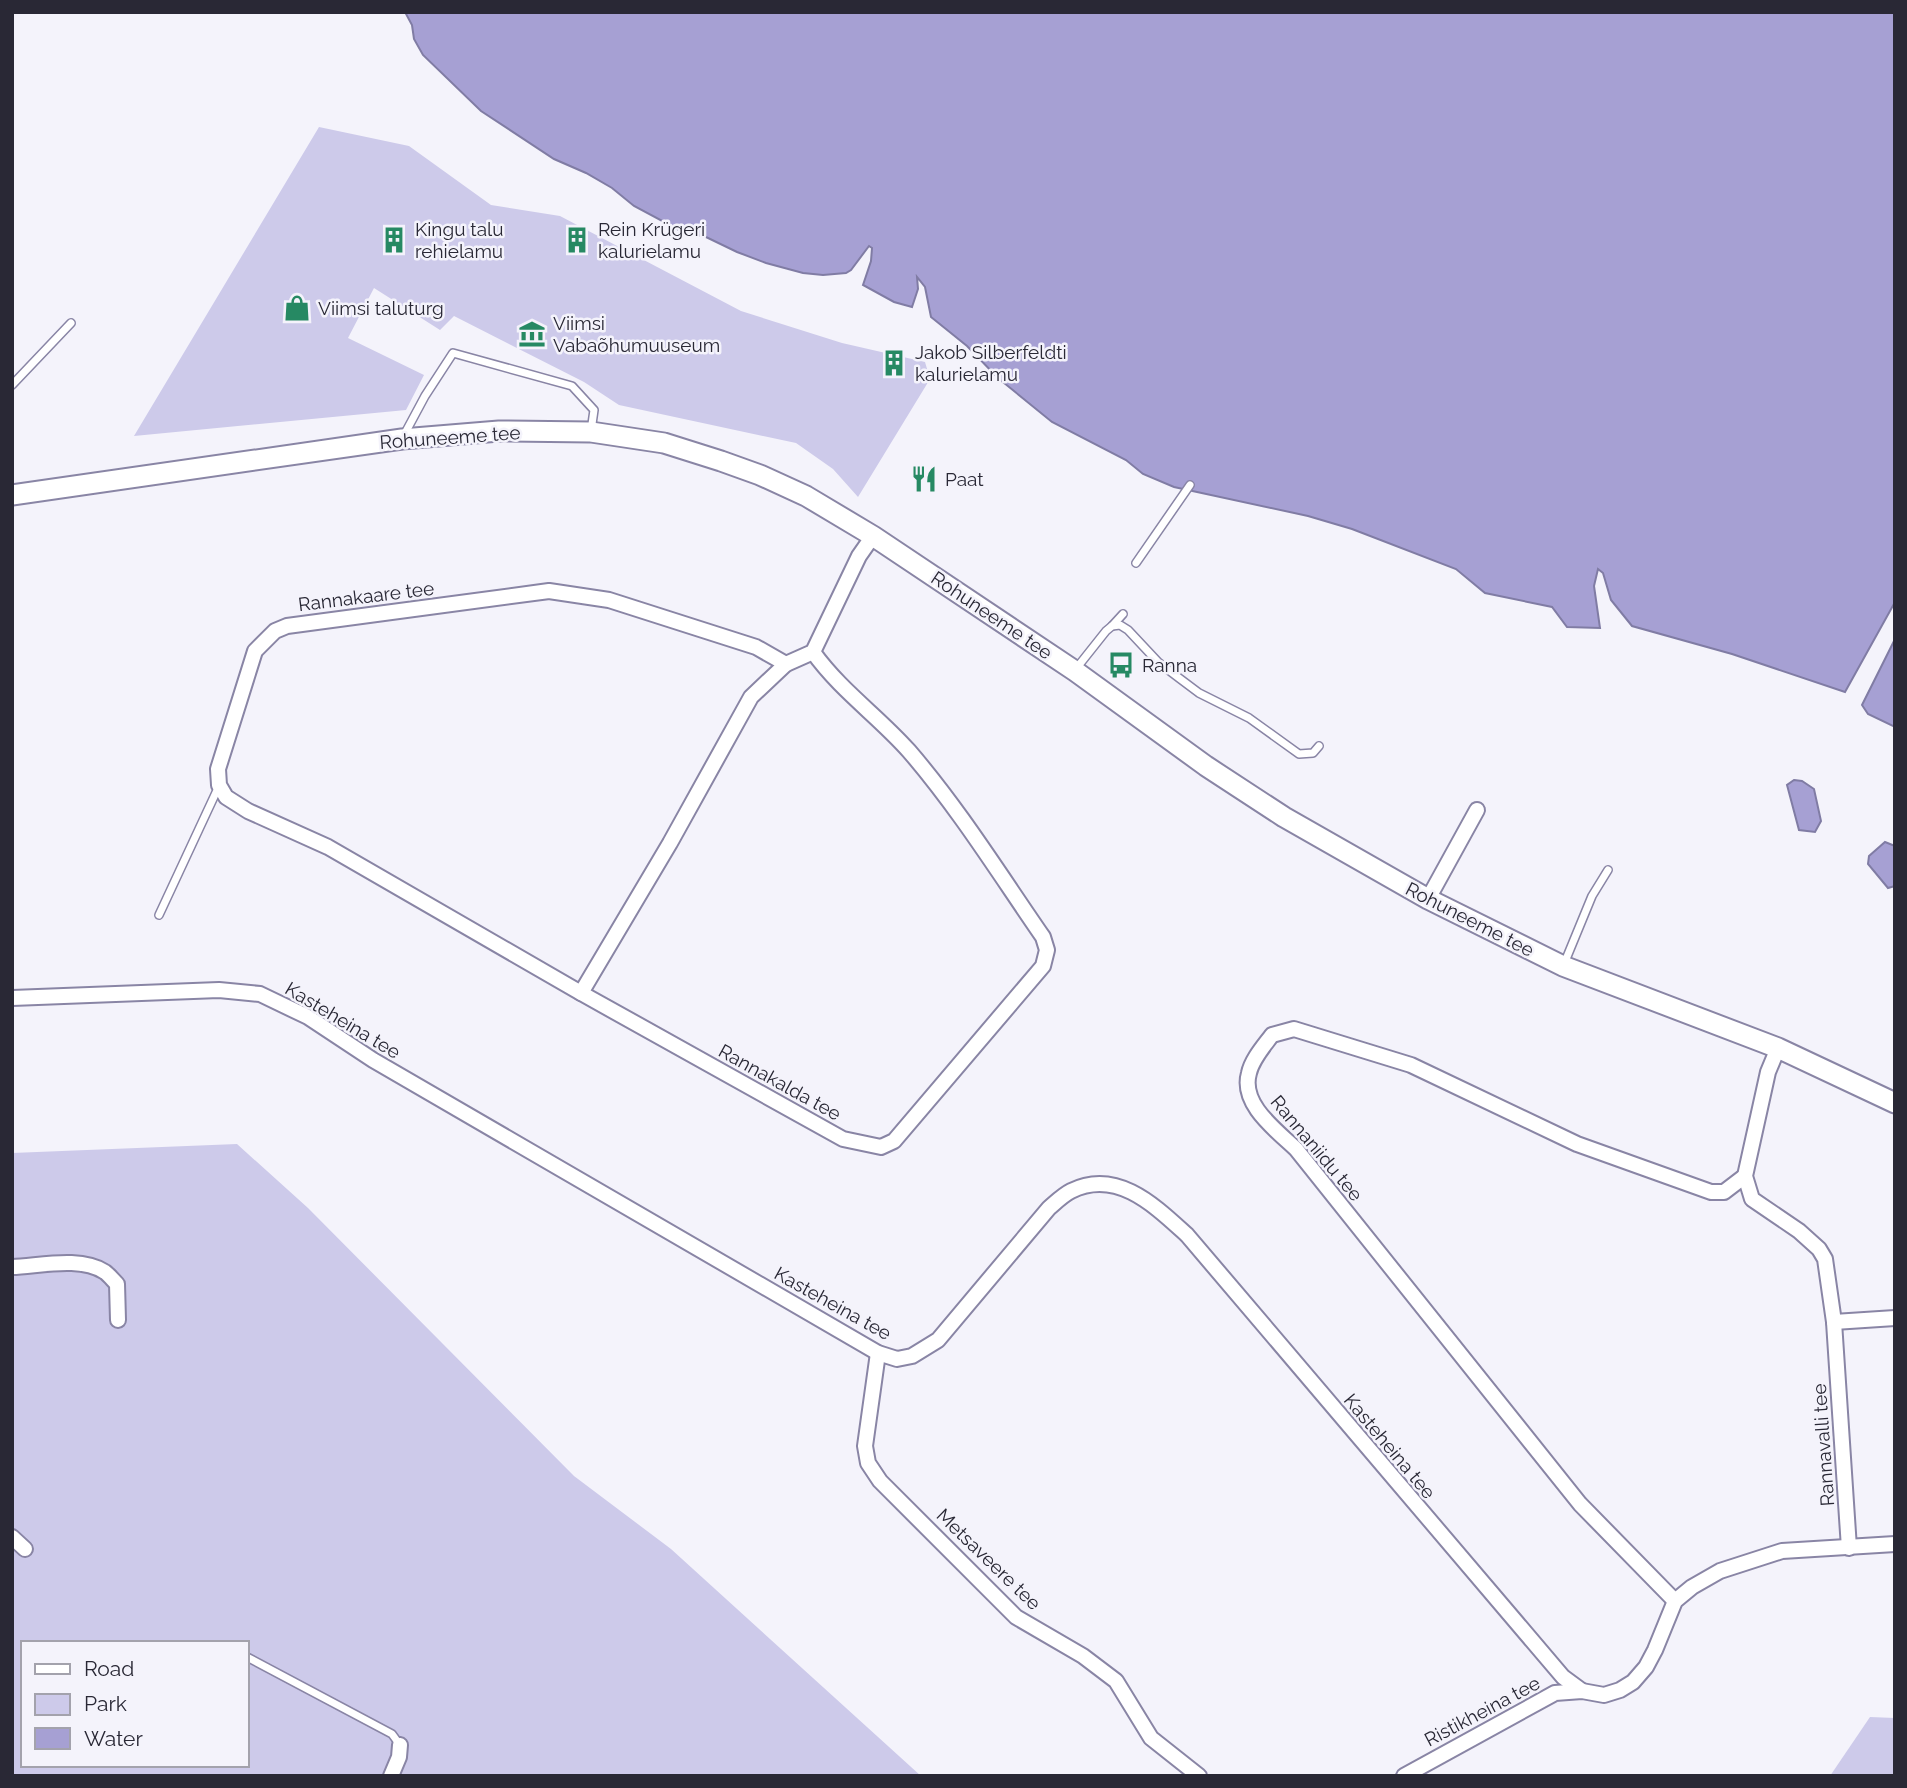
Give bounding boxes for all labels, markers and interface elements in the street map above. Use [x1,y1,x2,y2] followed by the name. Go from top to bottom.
[415,218,503,262] place label: Kingu talu rehielamu
[598,218,705,262] place label: Rein Krügeri kalurielamu
[379,225,409,255] building icon: Kingu talu rehielamu
[562,225,592,255] building icon: Rein Krügeri kalurielamu
[282,293,312,323] shop icon: Viimsi taluturg
[318,297,444,319] place label: Viimsi taluturg
[553,312,720,356] place label: Viimsi Vabaõhumuuseum
[517,319,547,349] museum icon: Viimsi Vabaõhumuuseum
[915,341,1067,385] place label: Jakob Silberfeldti kalurielamu
[879,348,909,378] building icon: Jakob Silberfeldti kalurielamu
[379,421,521,453] street label: Rohuneeme tee
[909,464,939,494] restaurant icon: Paat
[945,468,984,490] place label: Paat
[927,566,1057,664] street label: Rohuneeme tee
[297,577,435,615] street label: Rannakaare tee
[1106,650,1136,680] bus stop icon: Ranna
[1142,654,1197,676] place label: Ranna
[1402,877,1538,961] street label: Rohuneeme tee
[282,977,404,1063] street label: Kasteheina tee
[715,1039,845,1125] street label: Rannakalda tee
[1266,1091,1368,1205] street label: Rannaniidu tee
[771,1262,895,1344] street label: Kasteheina tee
[1808,1383,1838,1507] street label: Rannavalli tee
[1340,1389,1440,1503] street label: Kasteheina tee
[932,1504,1046,1614] street label: Metsaveere tee
[21,1641,248,1767] legend
[84,1656,134,1681] text: Road
[1421,1671,1543,1751] street label: Ristikheina tee
[84,1691,127,1716] text: Park
[84,1726,143,1751] text: Water

